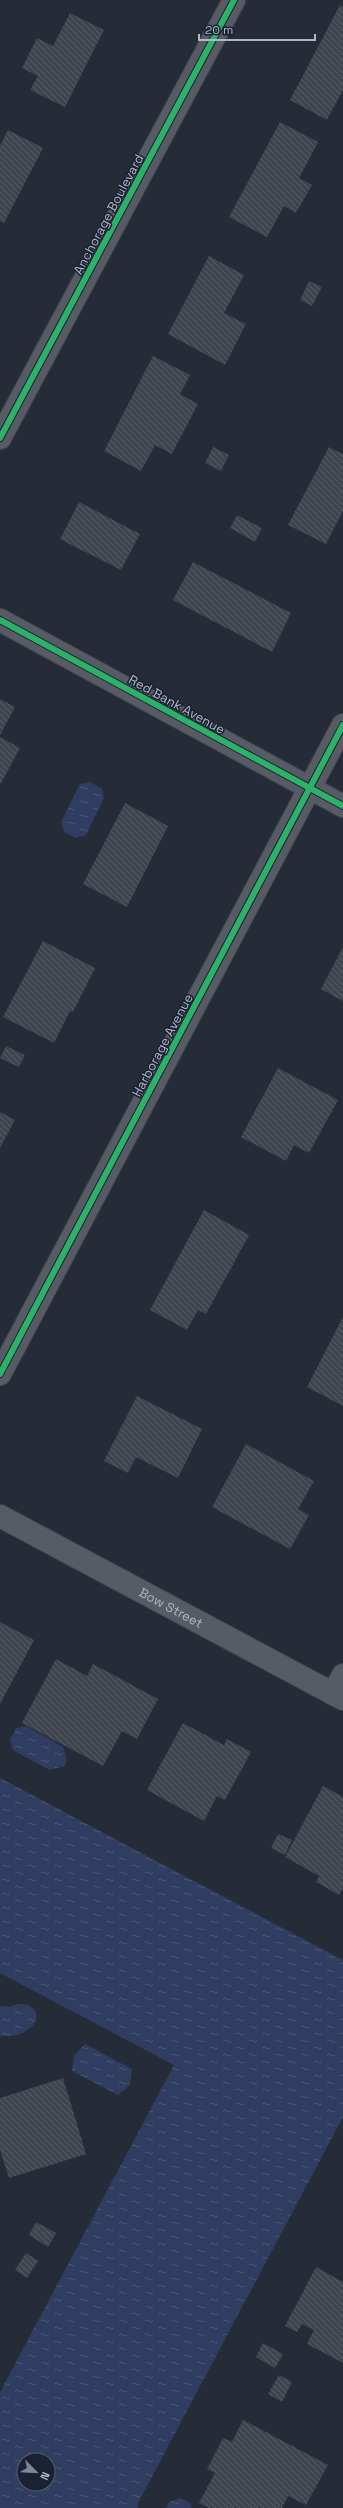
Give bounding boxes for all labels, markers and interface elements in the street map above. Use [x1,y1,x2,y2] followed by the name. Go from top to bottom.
[199,16,315,42] scale bar
[205,22,233,38] text: 20 m
[70,151,147,277] street label: Anchorage Boulevard
[126,671,228,738] street label: Red Bank Avenue
[128,991,197,1100] street label: Harborage Avenue
[136,1584,206,1632] street label: Bow Street
[16,2452,56,2492] north arrow
[37,2470,53,2482] text: N

